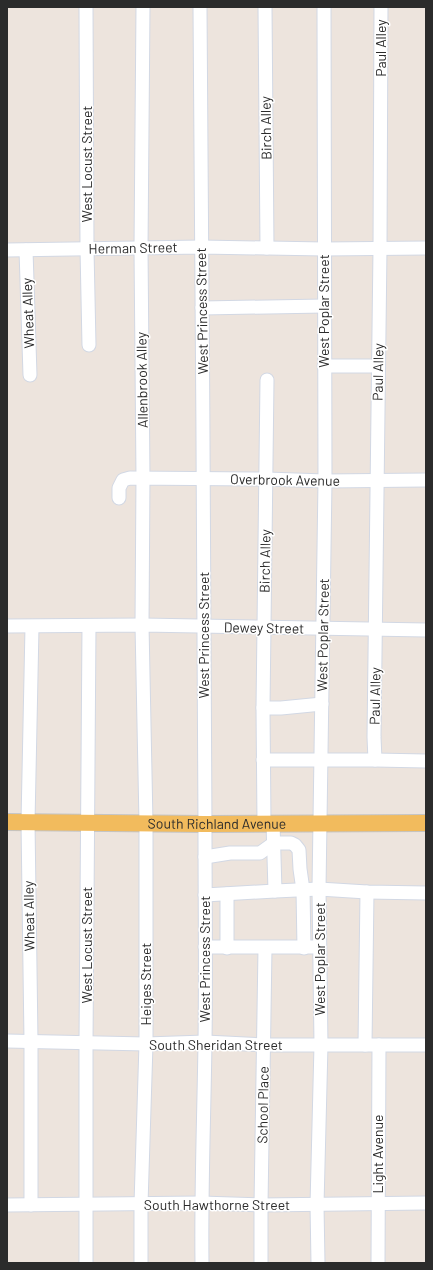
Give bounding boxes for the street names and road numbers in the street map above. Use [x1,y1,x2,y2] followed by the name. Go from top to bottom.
[372,19,389,77] street label: Paul Alley
[256,95,275,160] street label: Birch Alley
[78,106,95,222] street label: West Locust Street
[88,238,178,257] street label: Herman Street
[192,247,211,375] street label: West Princess Street
[315,254,332,368] street label: West Poplar Street
[18,277,37,349] street label: Wheat Alley
[132,331,151,428] street label: Allenbrook Alley
[368,343,387,401] street label: Paul Alley
[230,470,340,489] street label: Overbrook Avenue
[255,528,274,593] street label: Birch Alley
[195,572,212,698] street label: West Princess Street
[313,578,332,692] street label: West Poplar Street
[224,618,304,637] street label: Dewey Street
[365,667,384,725] street label: Paul Alley
[148,814,286,832] street label: South Richland Avenue
[19,880,38,952] street label: Wheat Alley
[78,887,95,1003] street label: West Locust Street
[196,896,213,1022] street label: West Princess Street
[311,902,328,1016] street label: West Poplar Street
[137,943,154,1025] street label: Heiges Street
[149,1036,283,1053] street label: South Sheridan Street
[253,1066,272,1144] street label: School Place
[369,1115,386,1193] street label: Light Avenue
[144,1196,290,1213] street label: South Hawthorne Street

